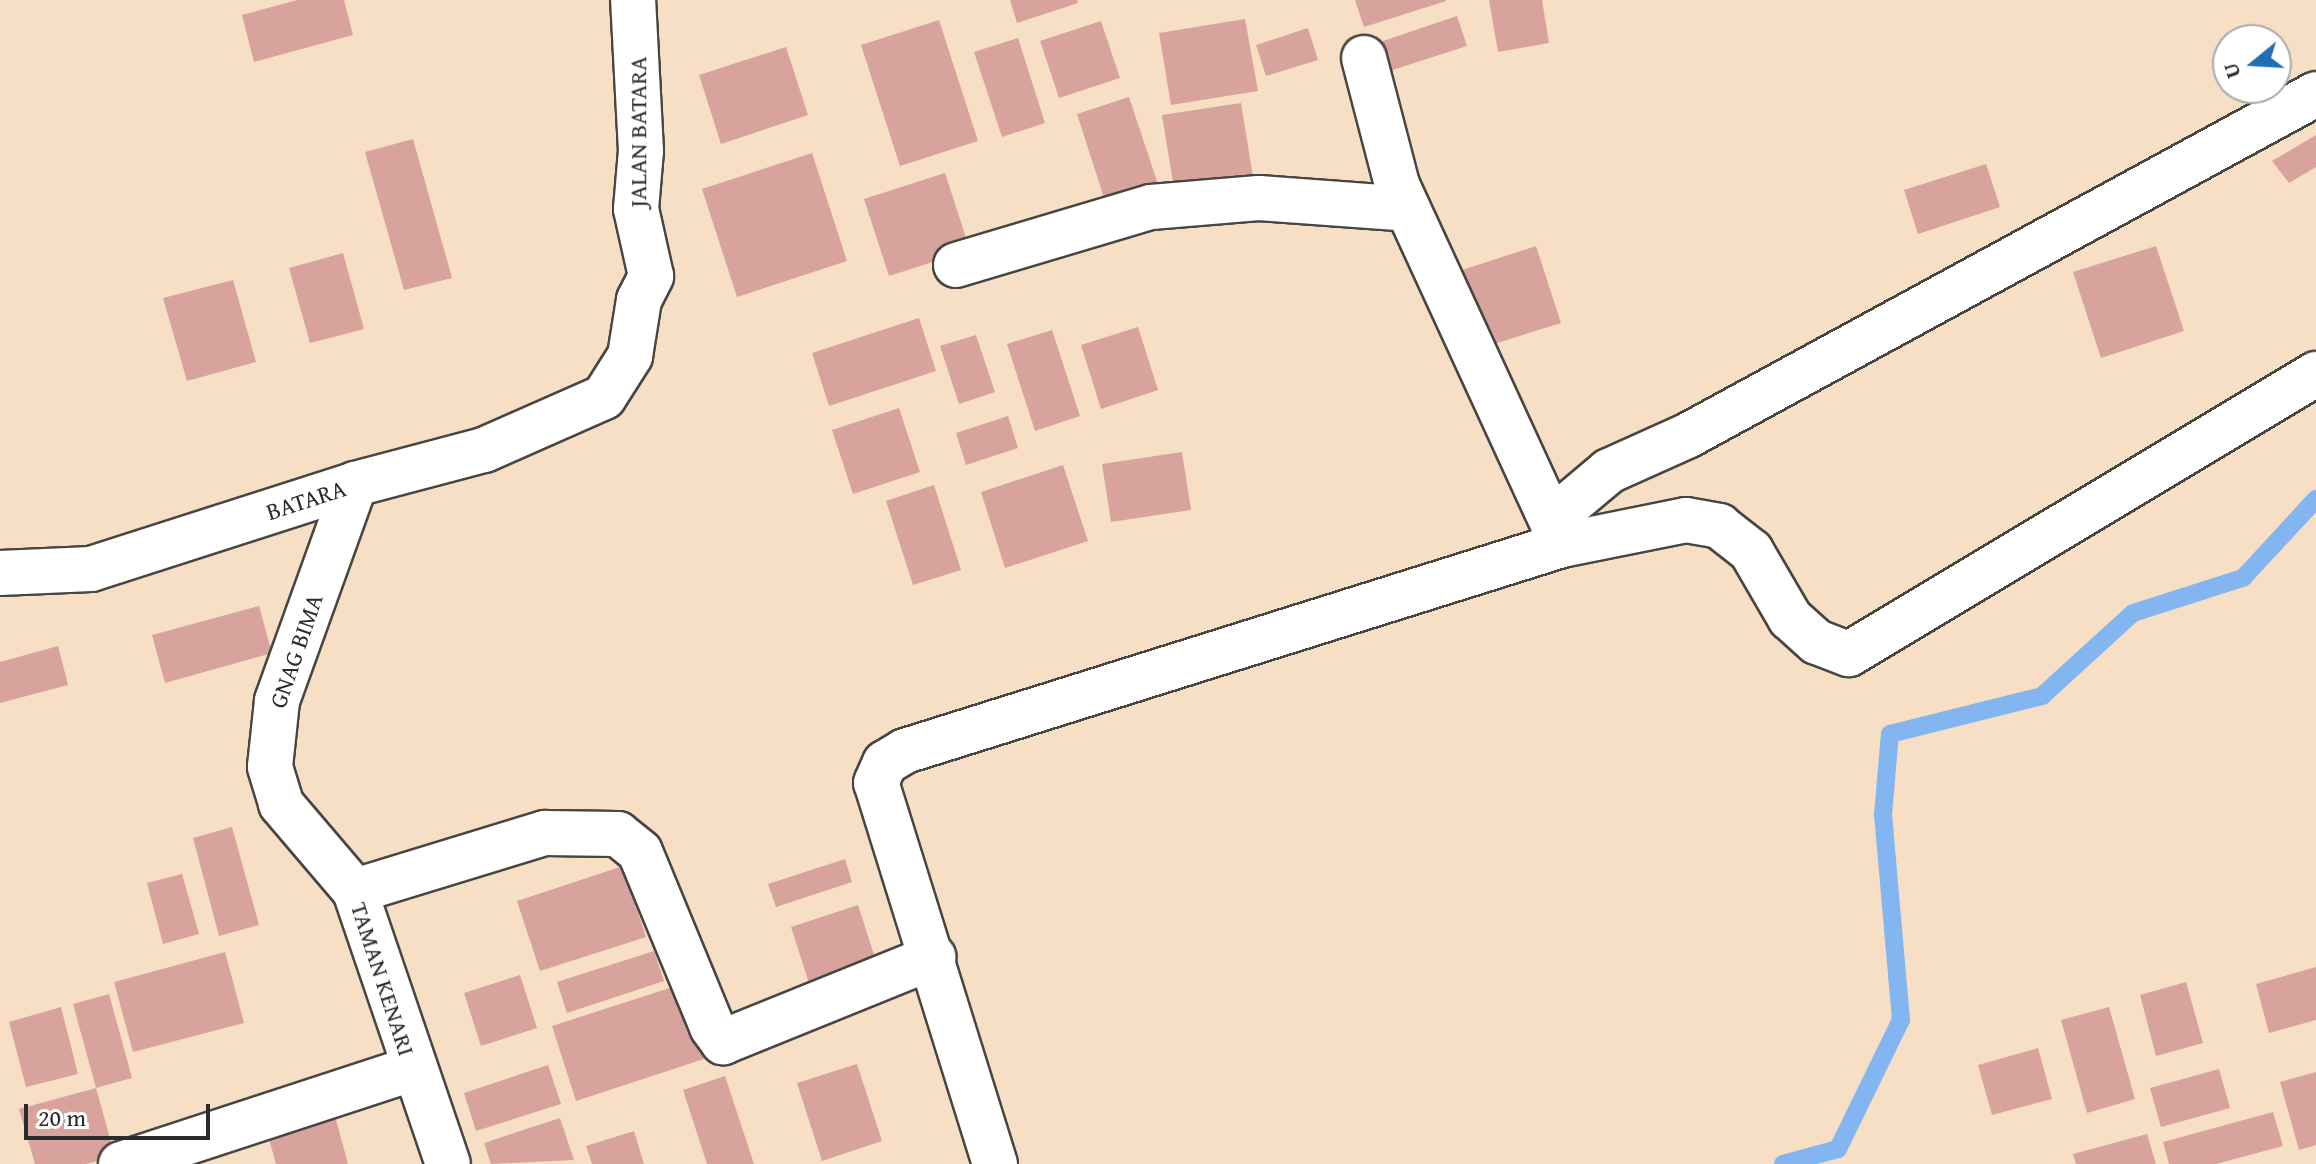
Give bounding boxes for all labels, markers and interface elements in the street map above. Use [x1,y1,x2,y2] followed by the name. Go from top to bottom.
[2212,24,2292,104] north arrow
[624,56,652,208] street label: JALAN BATARA
[2214,59,2249,83] text: U
[263,474,349,526] street label: BATARA
[263,590,329,712] street label: GNAG BIMA
[345,899,421,1059] street label: TAMAN KENARI
[28,1088,214,1138] scale bar
[38,1100,86,1135] text: 20 m

